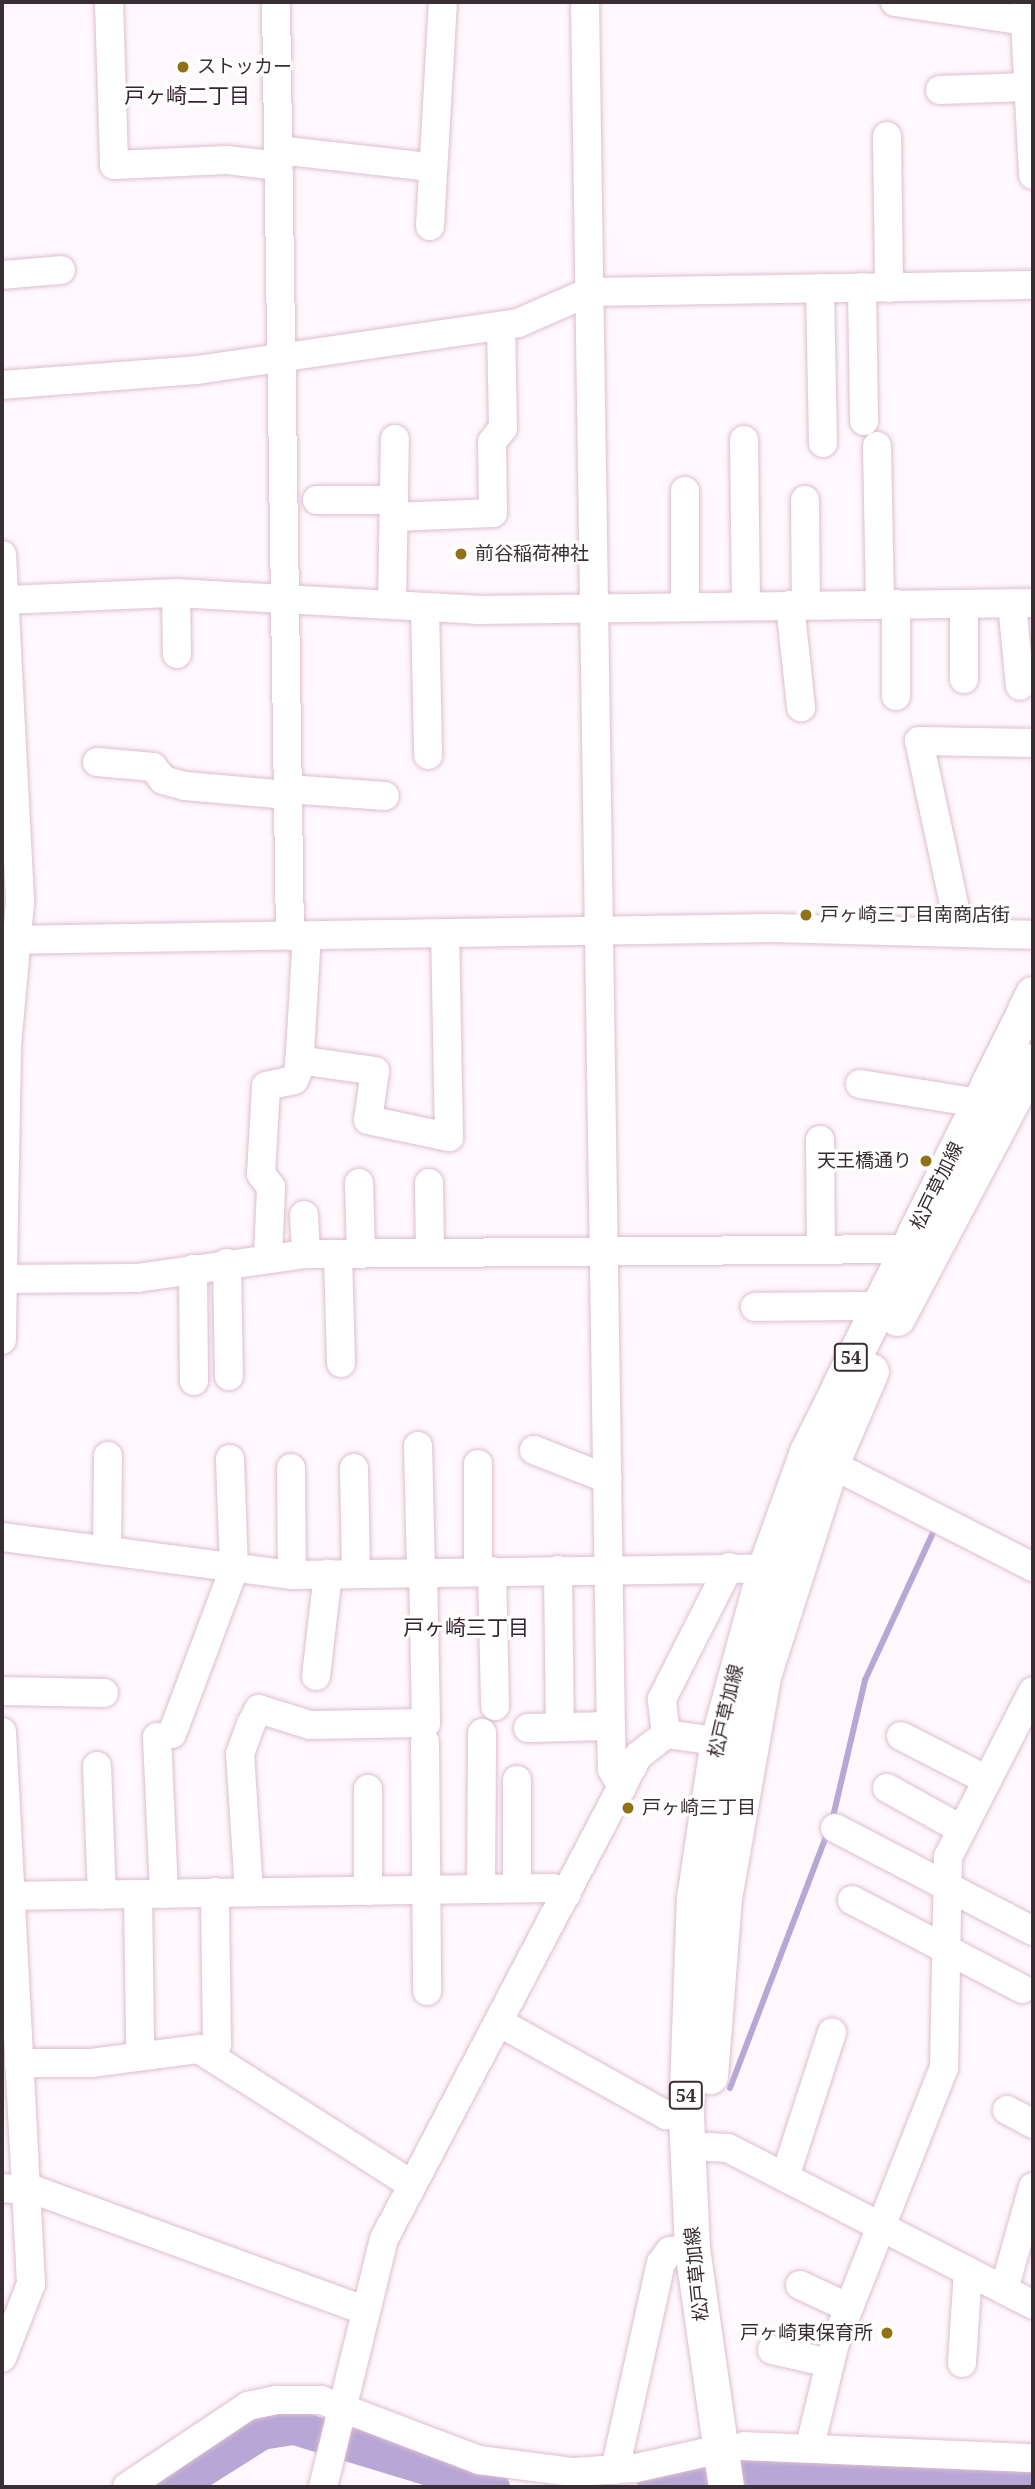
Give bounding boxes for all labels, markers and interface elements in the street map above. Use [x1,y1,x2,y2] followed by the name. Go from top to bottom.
[197,56,292,78] place label: ストッカー
[175,59,191,75] marker: ストッカー
[124,82,250,108] district label: 戸ヶ崎二丁目
[475,543,589,565] place label: 前谷稲荷神社
[453,546,469,562] marker: 前谷稲荷神社
[820,904,1010,926] place label: 戸ヶ崎三丁目南商店街
[798,907,814,923] marker: 戸ヶ崎三丁目南商店街
[906,1138,968,1234] street label: 松戸草加線
[817,1150,912,1172] place label: 天王橋通り
[918,1153,934,1169] marker: 天王橋通り
[834,1342,868,1372] road number: 54
[403,1614,529,1640] district label: 戸ヶ崎三丁目
[704,1662,748,1760] street label: 松戸草加線
[642,1797,756,1819] place label: 戸ヶ崎三丁目
[620,1800,636,1816] marker: 戸ヶ崎三丁目
[668,2080,704,2110] road number: 54
[681,2226,713,2322] street label: 松戸草加線
[740,2322,873,2344] place label: 戸ヶ崎東保育所
[879,2325,895,2341] marker: 戸ヶ崎東保育所

